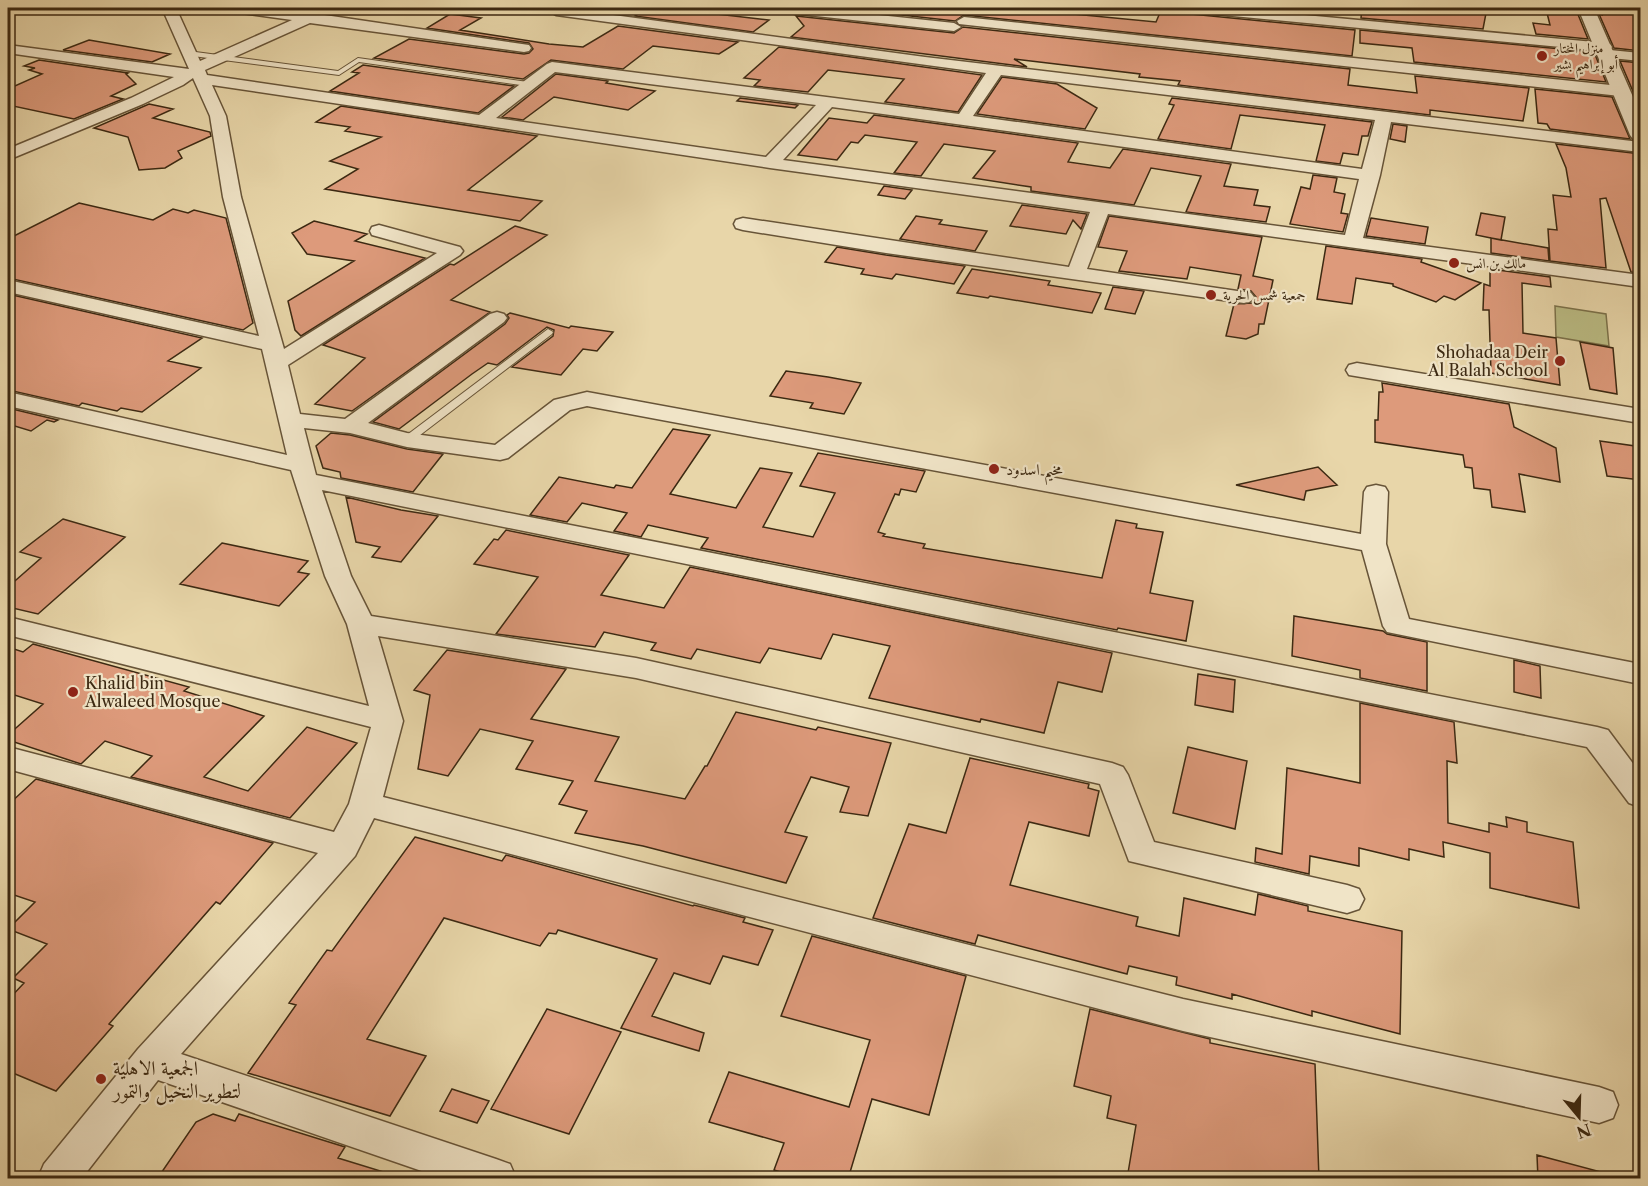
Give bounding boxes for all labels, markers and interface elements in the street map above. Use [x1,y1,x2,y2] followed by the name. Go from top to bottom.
[1552,39,1619,78] place label: منزل المختار أبو إبراهيم بشير
[1535,49,1549,63] marker: منزل المختار أبو إبراهيم بشير
[1466,254,1526,273] place label: مالك بن انس
[1447,256,1461,270] marker: مالك بن انس
[1223,286,1306,305] place label: جمعية شمس الحرية
[1204,288,1218,302] marker: جمعية شمس الحرية
[1427,342,1548,380] place label: Shohadaa Deir Al Balah School
[1553,354,1567,368] marker: Shohadaa Deir Al Balah School
[1006,459,1063,486] place label: مخيم اسدود
[987,462,1001,476] marker: مخيم اسدود
[84,673,220,711] place label: Khalid bin Alwaleed Mosque
[66,685,80,699] marker: Khalid bin Alwaleed Mosque
[111,1056,241,1106] place label: الجمعية الاهلية لتطوير النخيل والتمور
[94,1072,108,1086] marker: الجمعية الاهلية لتطوير النخيل والتمور
[1549,1087,1609,1147] north arrow
[1574,1119,1594,1143] text: N

